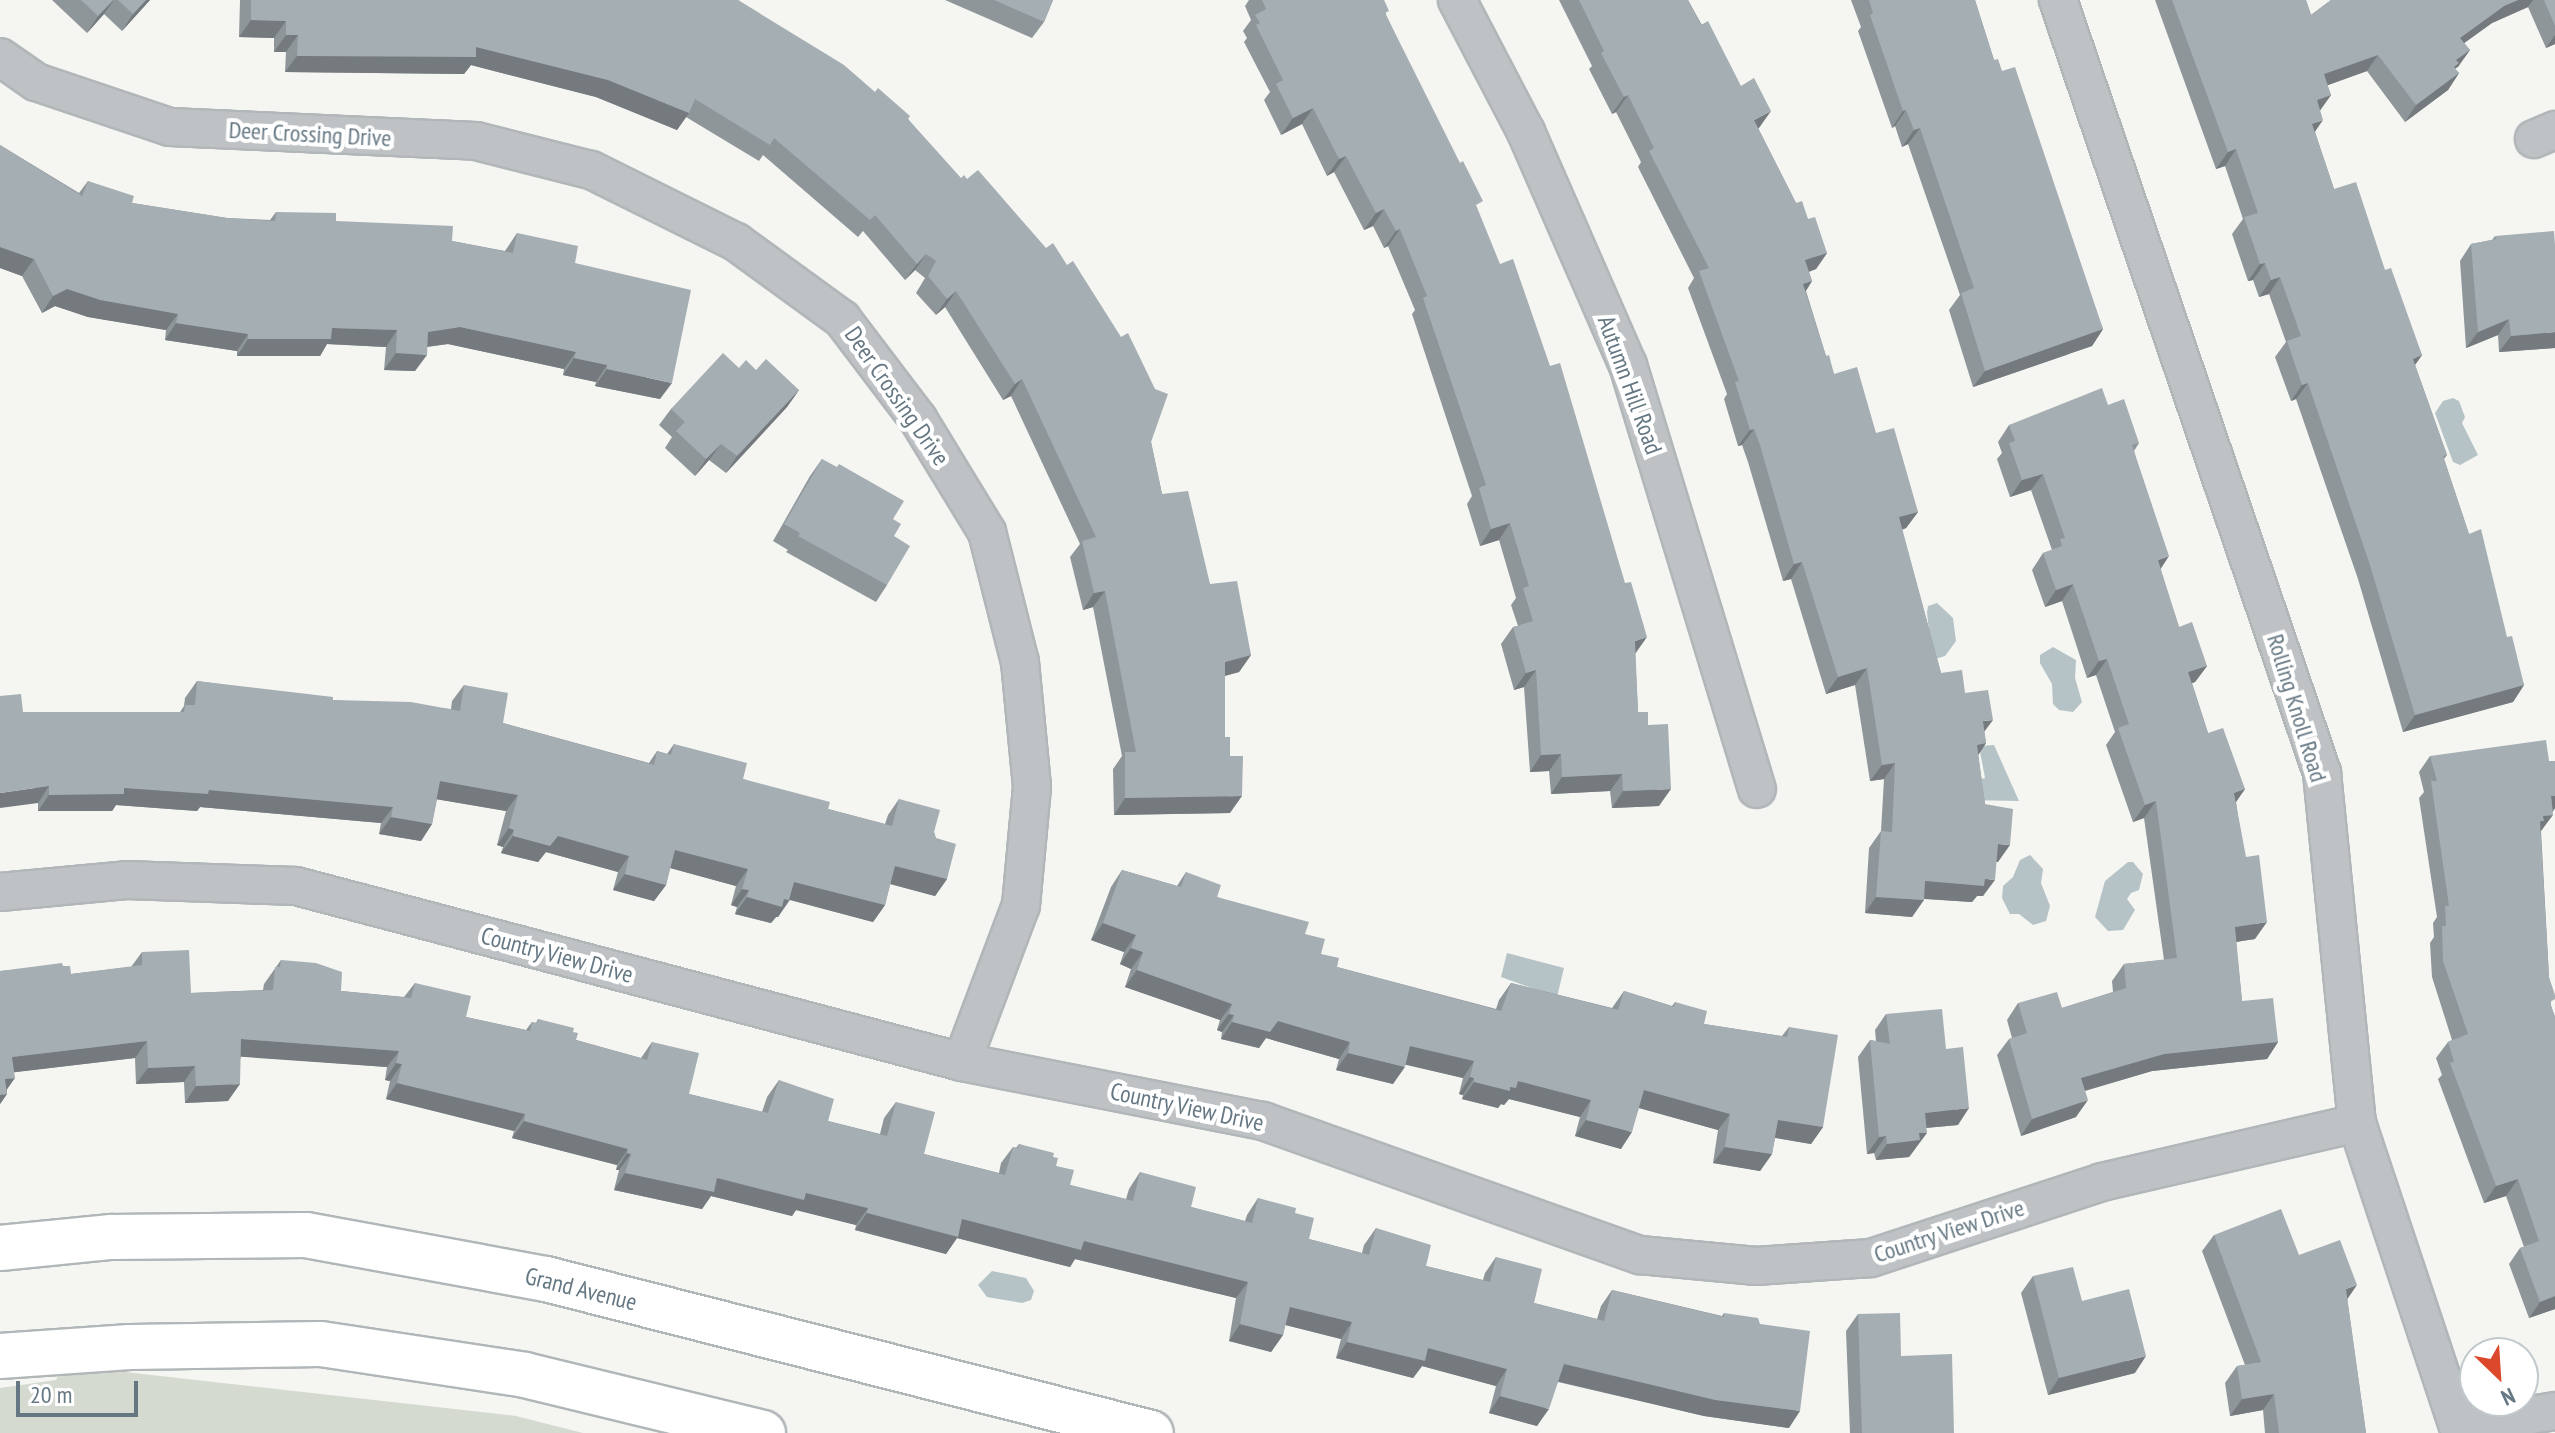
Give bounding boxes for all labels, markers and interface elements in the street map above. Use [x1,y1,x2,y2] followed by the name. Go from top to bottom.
[228,115,392,153] street label: Deer Crossing Drive
[1592,312,1668,458] street label: Autumn Hill Road
[839,321,955,471] street label: Deer Crossing Drive
[2261,631,2333,785] street label: Rolling Knoll Road
[477,921,637,989] street label: Country View Drive
[1107,1077,1267,1137] street label: Country View Drive
[1870,1193,2028,1269] street label: Country View Drive
[522,1261,640,1317] street label: Grand Avenue
[2459,1337,2539,1417] north arrow
[20,1365,142,1415] scale bar
[30,1379,72,1410] text: 20 m
[2497,1382,2520,1412] text: N

